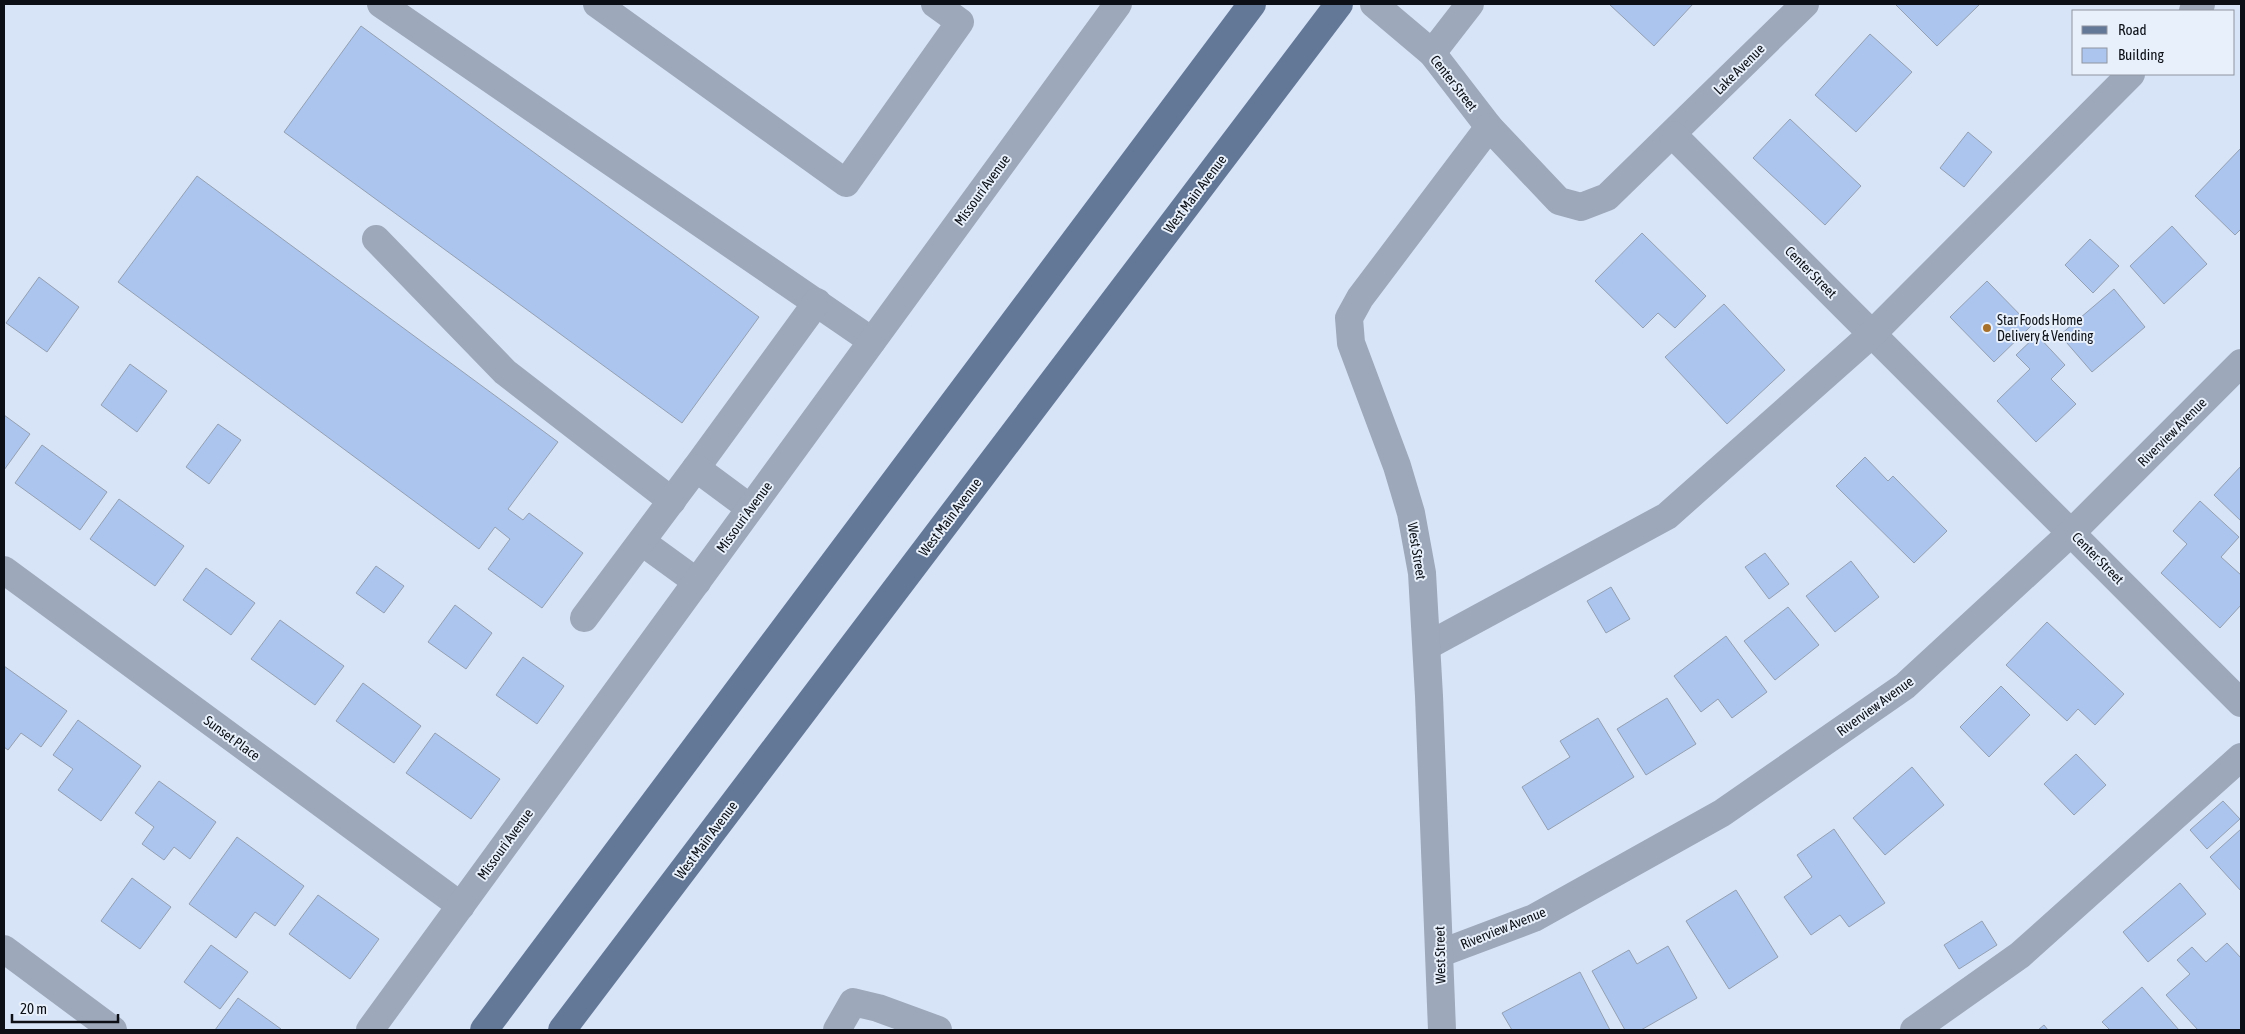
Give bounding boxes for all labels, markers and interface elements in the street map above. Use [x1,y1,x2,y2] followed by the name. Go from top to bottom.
[2072,10,2235,75] legend
[2118,21,2147,38] text: Road
[1710,40,1768,98] street label: Lake Avenue
[2118,46,2164,63] text: Building
[1427,52,1481,114] street label: Center Street
[951,151,1013,229] street label: Missouri Avenue
[1160,152,1230,236] street label: West Main Avenue
[1782,243,1840,301] street label: Center Street
[1997,312,2093,344] place label: Star Foods Home Delivery & Vending
[1981,322,1993,334] marker: Star Foods Home Delivery & Vending
[2134,394,2210,470] street label: Riverview Avenue
[915,475,985,559] street label: West Main Avenue
[713,478,775,556] street label: Missouri Avenue
[1405,521,1429,581] street label: West Street
[2069,529,2127,587] street label: Center Street
[1834,673,1916,739] street label: Riverview Avenue
[201,712,263,764] street label: Sunset Place
[671,798,741,882] street label: West Main Avenue
[474,805,536,883] street label: Missouri Avenue
[1458,904,1548,952] street label: Riverview Avenue
[1431,926,1449,984] street label: West Street
[12,992,119,1024] scale bar
[20,1000,47,1017] text: 20 m

